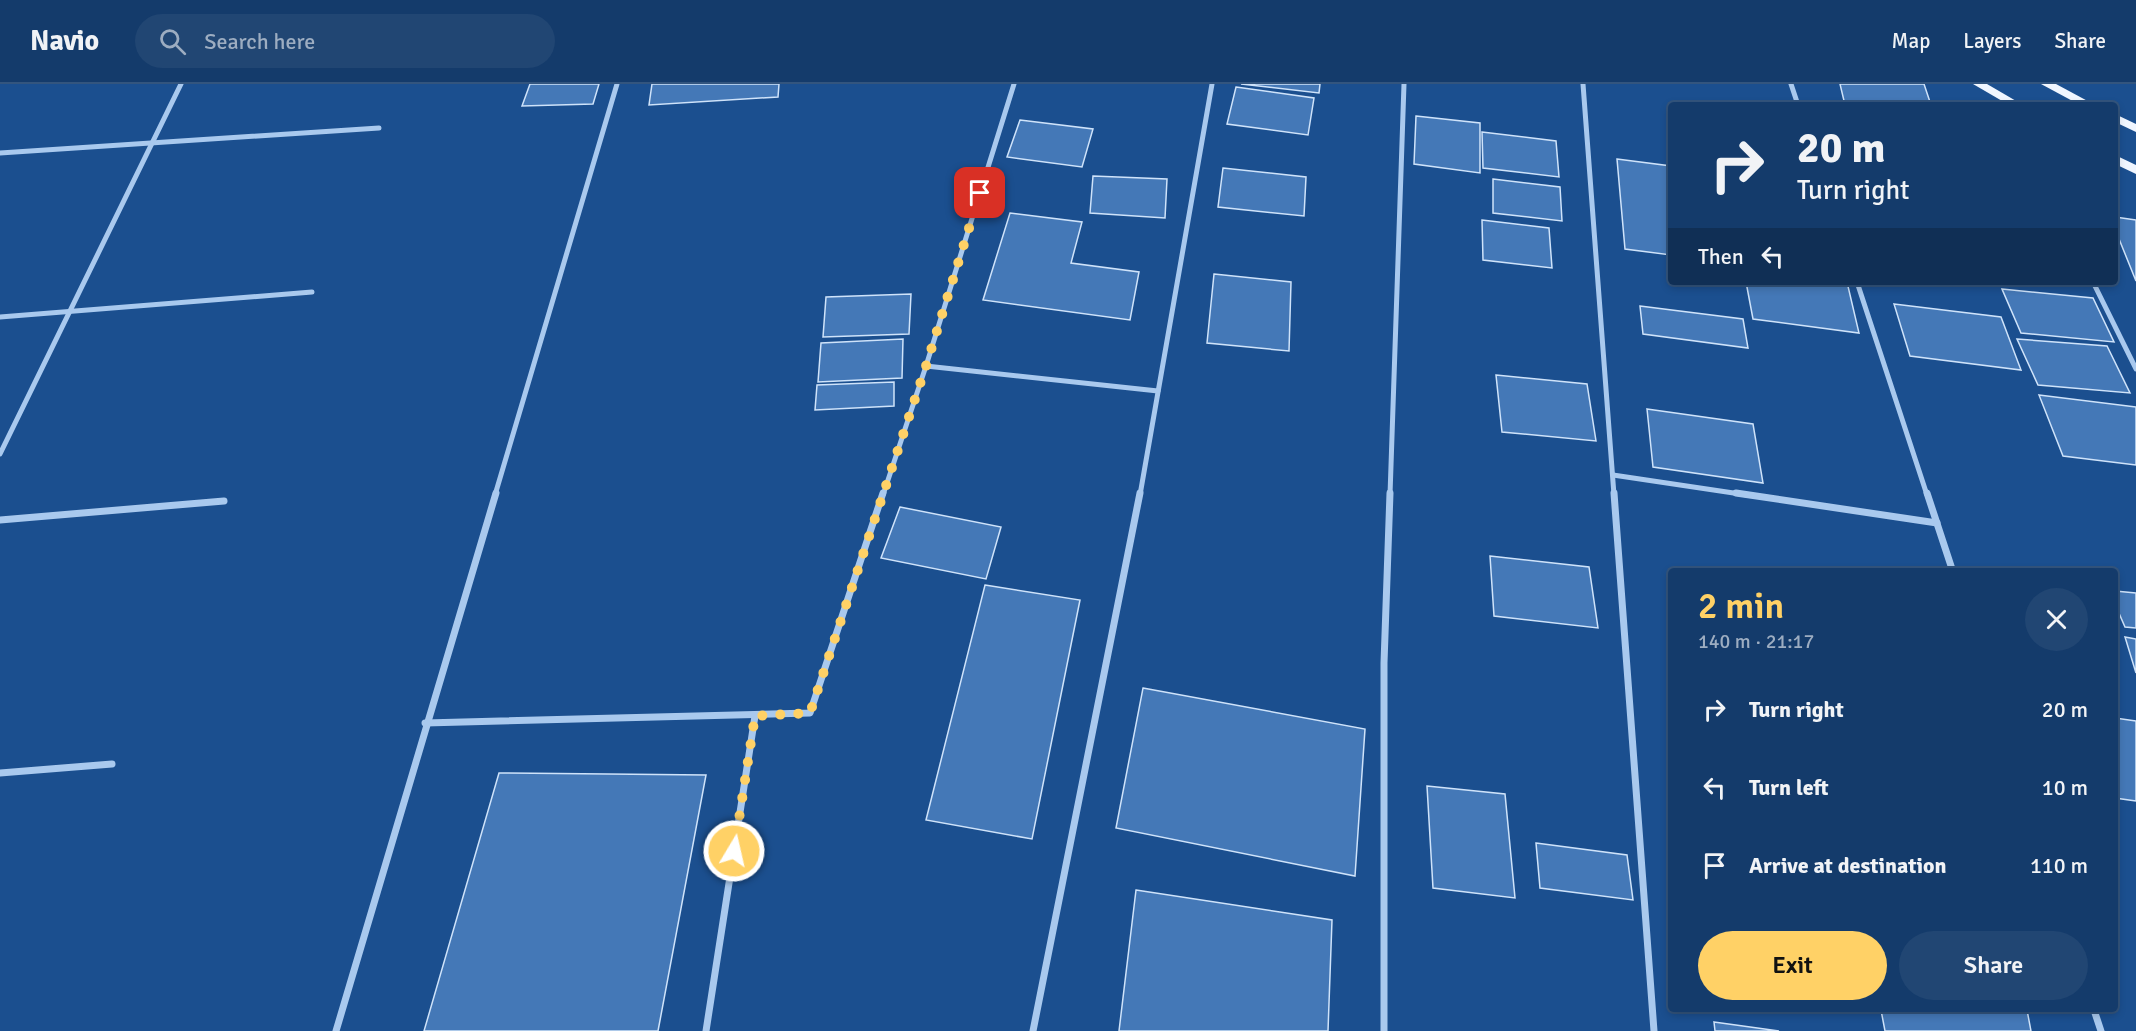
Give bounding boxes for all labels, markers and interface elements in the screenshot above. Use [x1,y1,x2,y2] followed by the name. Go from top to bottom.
[135,14,555,68] search box
[30,24,99,58] text: Navio
[156,25,189,58] icon: search
[204,28,315,55] text: Search here
[1892,28,1930,54] text: Map
[1963,28,2021,54] text: Layers
[2054,28,2106,54] text: Share
[1797,123,1886,174] text: 20 m
[1698,126,1776,204] icon: right
[954,167,1005,218] pin
[1797,174,1910,207] text: Turn right
[963,176,996,209] icon: arrive
[1756,240,1789,273] icon: left
[1698,243,1744,270] text: Then
[1698,584,1784,629] text: 2 min
[2025,588,2088,651] button: close
[1698,629,1814,654] text: 140 m · 21:17
[1698,693,1731,726] icon: right
[1749,696,1844,723] text: Turn right
[2042,696,2088,723] text: 20 m
[1698,771,1731,804] icon: left
[1749,774,1829,801] text: Turn left
[2042,774,2088,801] text: 10 m
[702,819,766,883] position arrow
[1698,849,1731,882] icon: arrive
[1749,852,1946,879] text: Arrive at destination
[2030,852,2088,879] text: 110 m
[1698,931,1887,1000] button: Exit
[1899,931,2088,1000] button: Share

